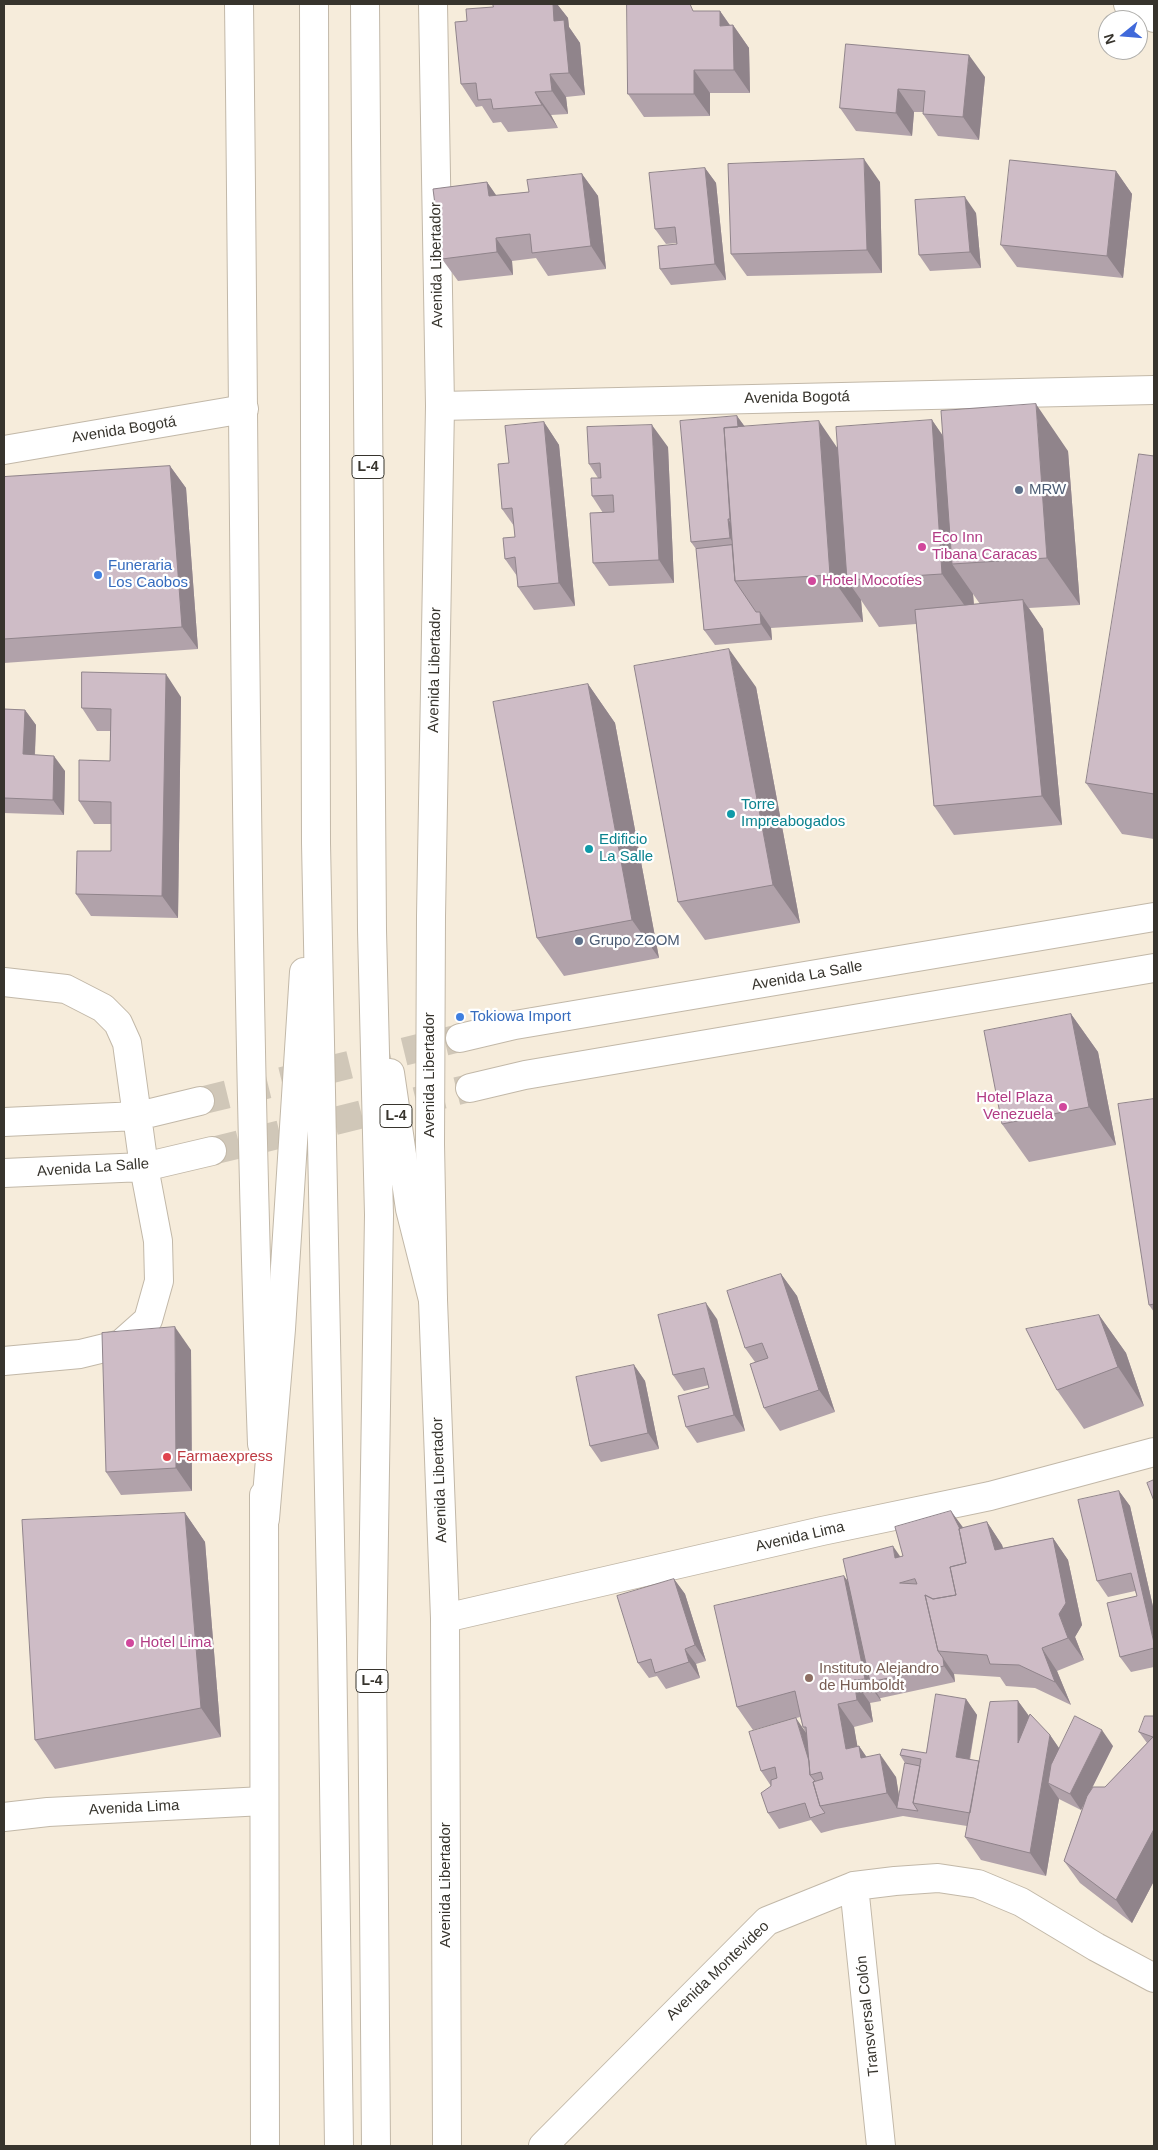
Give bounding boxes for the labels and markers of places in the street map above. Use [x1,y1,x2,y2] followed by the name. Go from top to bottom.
[1029,481,1066,499] place label: MRW
[1013,484,1025,496] marker: MRW
[932,529,1037,564] place label: Eco Inn Tibana Caracas
[916,541,928,553] marker: Eco Inn Tibana Caracas
[108,557,188,592] place label: Funeraria Los Caobos
[92,569,104,581] marker: Funeraria Los Caobos
[822,572,922,590] place label: Hotel Mocotíes
[806,575,818,587] marker: Hotel Mocotíes
[741,796,845,831] place label: Torre Impreabogados
[725,808,737,820] marker: Torre Impreabogados
[599,831,653,866] place label: Edificio La Salle
[583,843,595,855] marker: Edificio La Salle
[589,932,680,950] place label: Grupo ZOOM
[573,935,585,947] marker: Grupo ZOOM
[470,1008,571,1026] place label: Tokiowa Import
[454,1011,466,1023] marker: Tokiowa Import
[976,1089,1053,1124] place label: Hotel Plaza Venezuela
[1057,1101,1069,1113] marker: Hotel Plaza Venezuela
[177,1448,273,1466] place label: Farmaexpress
[161,1451,173,1463] marker: Farmaexpress
[140,1634,212,1652] place label: Hotel Lima
[124,1637,136,1649] marker: Hotel Lima
[819,1660,939,1695] place label: Instituto Alejandro de Humboldt
[803,1672,815,1684] marker: Instituto Alejandro de Humboldt

